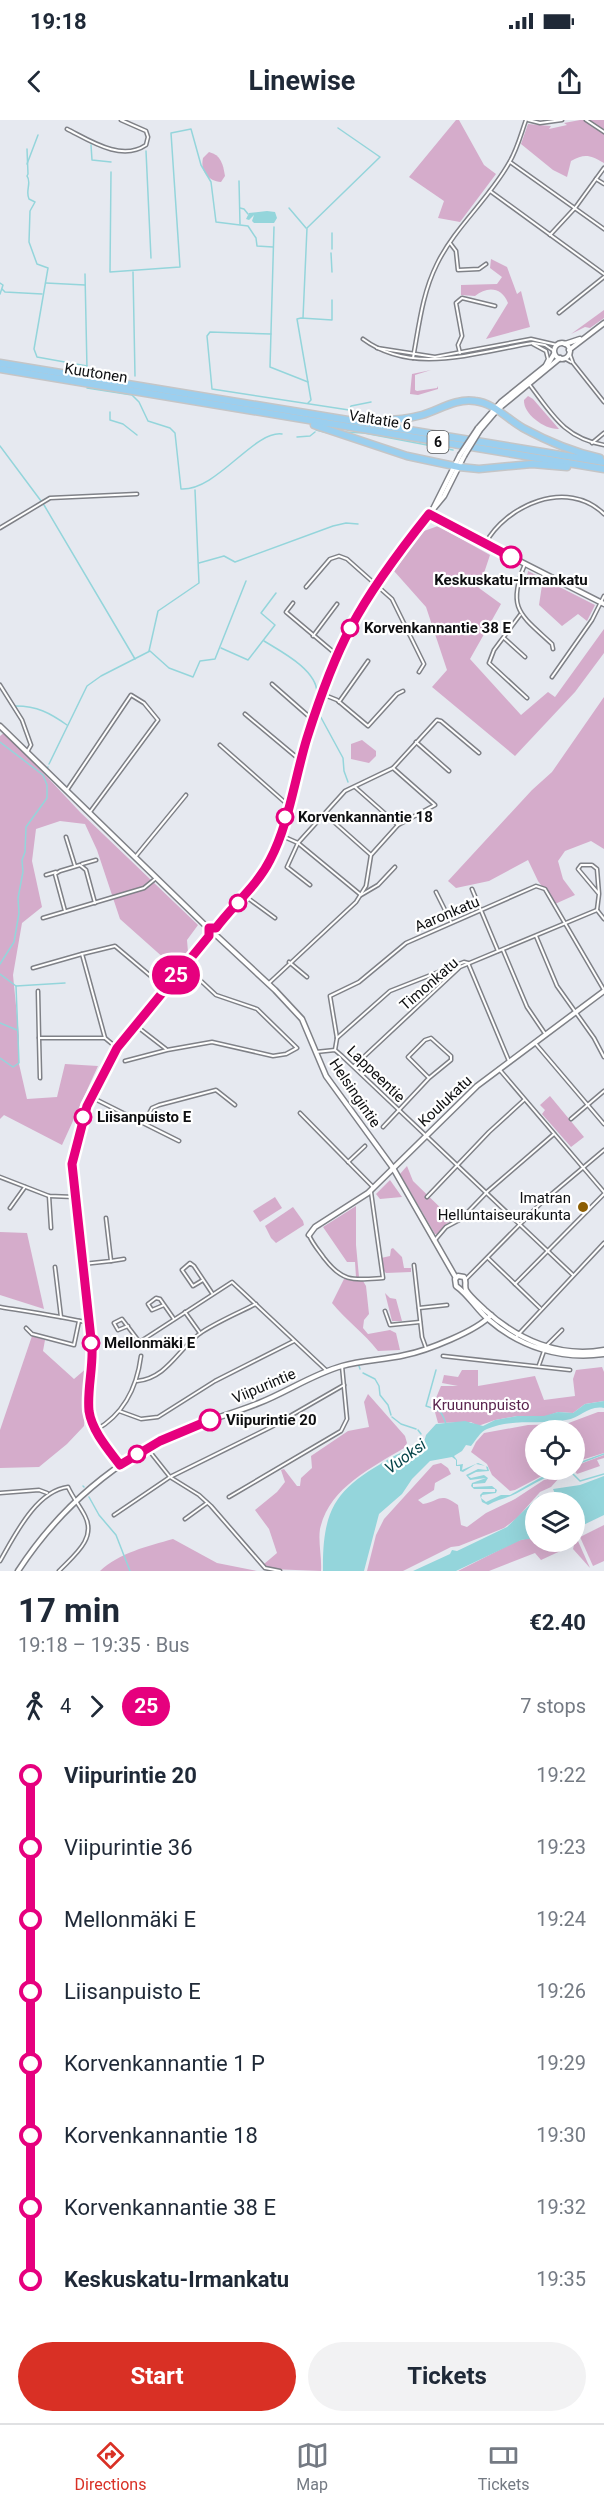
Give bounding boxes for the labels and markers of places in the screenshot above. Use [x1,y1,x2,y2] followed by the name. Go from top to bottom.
[500,546,522,568] marker: Keskuskatu-Irmankatu
[434,571,588,589] place label: Keskuskatu-Irmankatu
[341,619,359,637] marker: Korvenkannantie 38 E
[364,619,512,637] place label: Korvenkannantie 38 E
[276,808,294,826] marker: Korvenkannantie 18
[298,808,433,826] place label: Korvenkannantie 18
[229,894,247,912] unlabelled marker
[74,1108,92,1126] marker: Liisanpuisto E
[97,1108,192,1126] place label: Liisanpuisto E
[438,1189,571,1224] place label: Imatran Helluntaiseurakunta
[576,1200,590,1214] marker: Imatran Helluntaiseurakunta
[82,1334,100,1352] marker: Mellonmäki E
[104,1334,196,1352] place label: Mellonmäki E
[199,1409,221,1431] marker: Viipurintie 20
[226,1411,317,1429] place label: Viipurintie 20
[128,1445,146,1463] unlabelled marker

